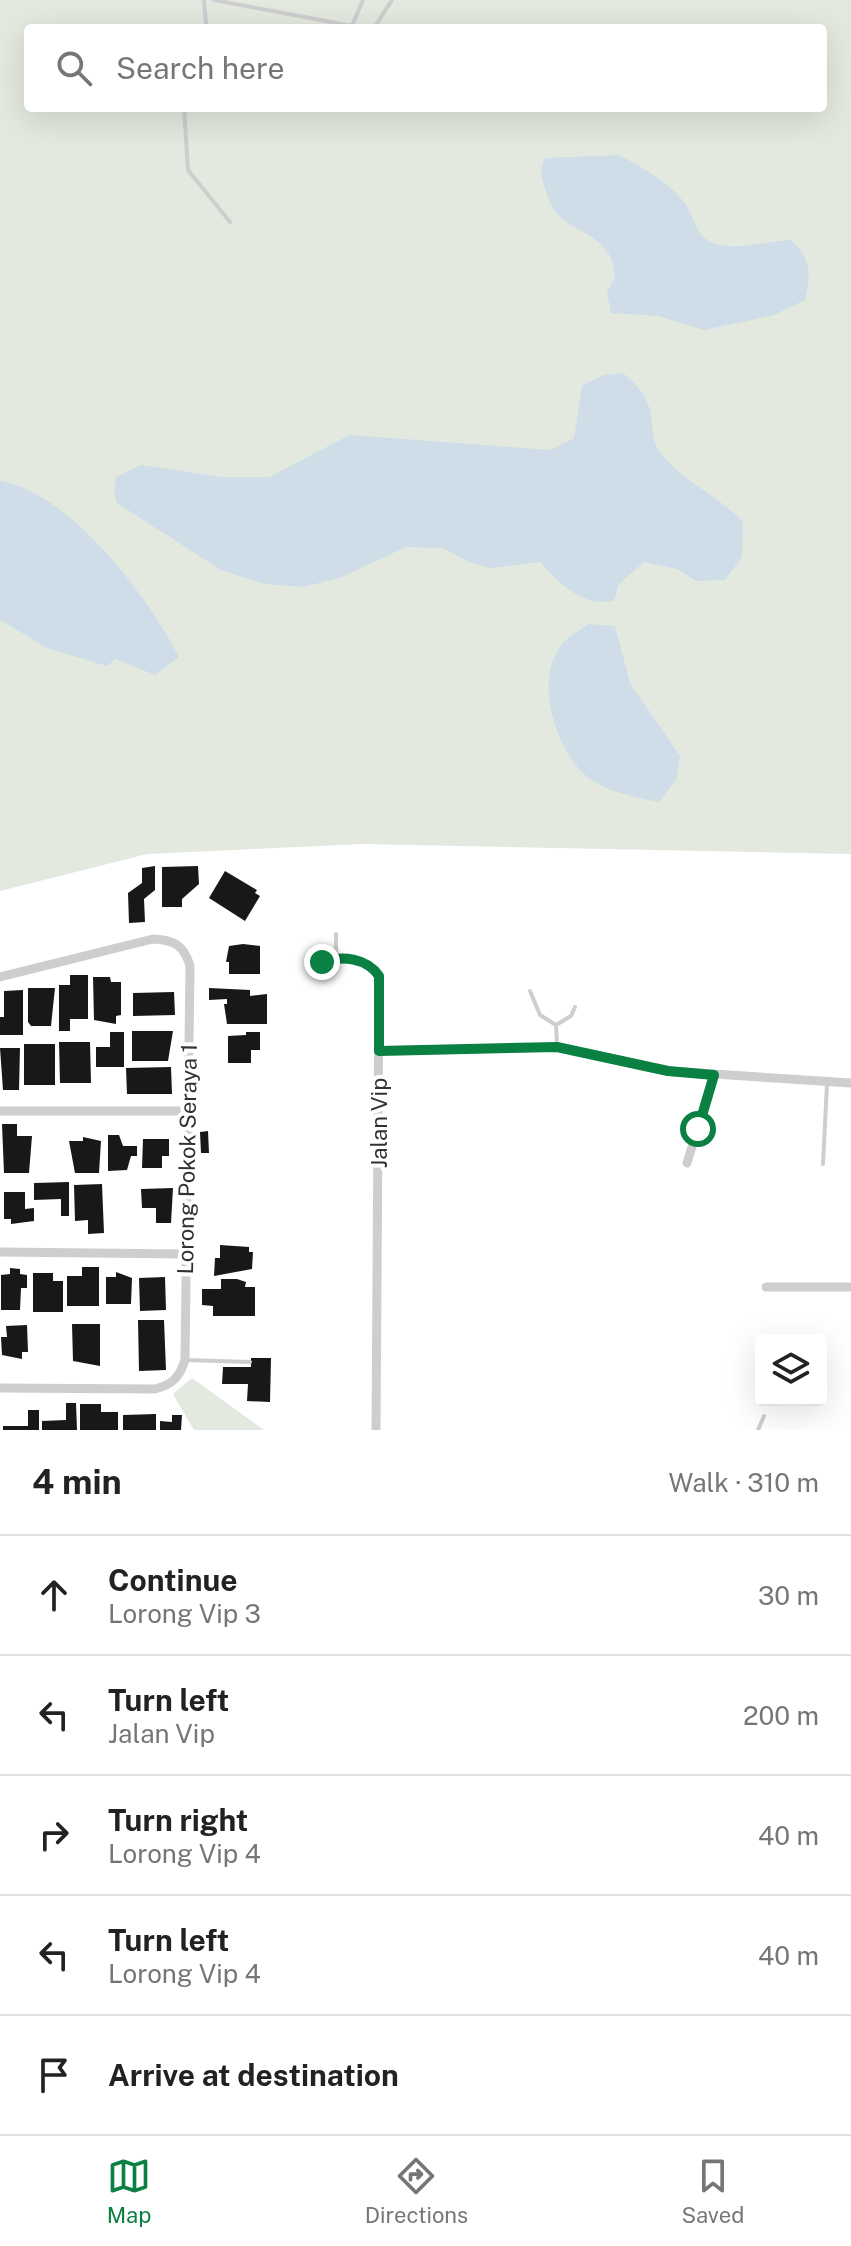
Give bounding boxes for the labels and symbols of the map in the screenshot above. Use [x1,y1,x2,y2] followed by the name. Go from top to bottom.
[304,944,340,980] route end
[172,1043,202,1275] street label: Lorong Pokok Seraya 1
[366,1078,392,1168] street label: Jalan Vip
[680,1111,716,1147] route start

